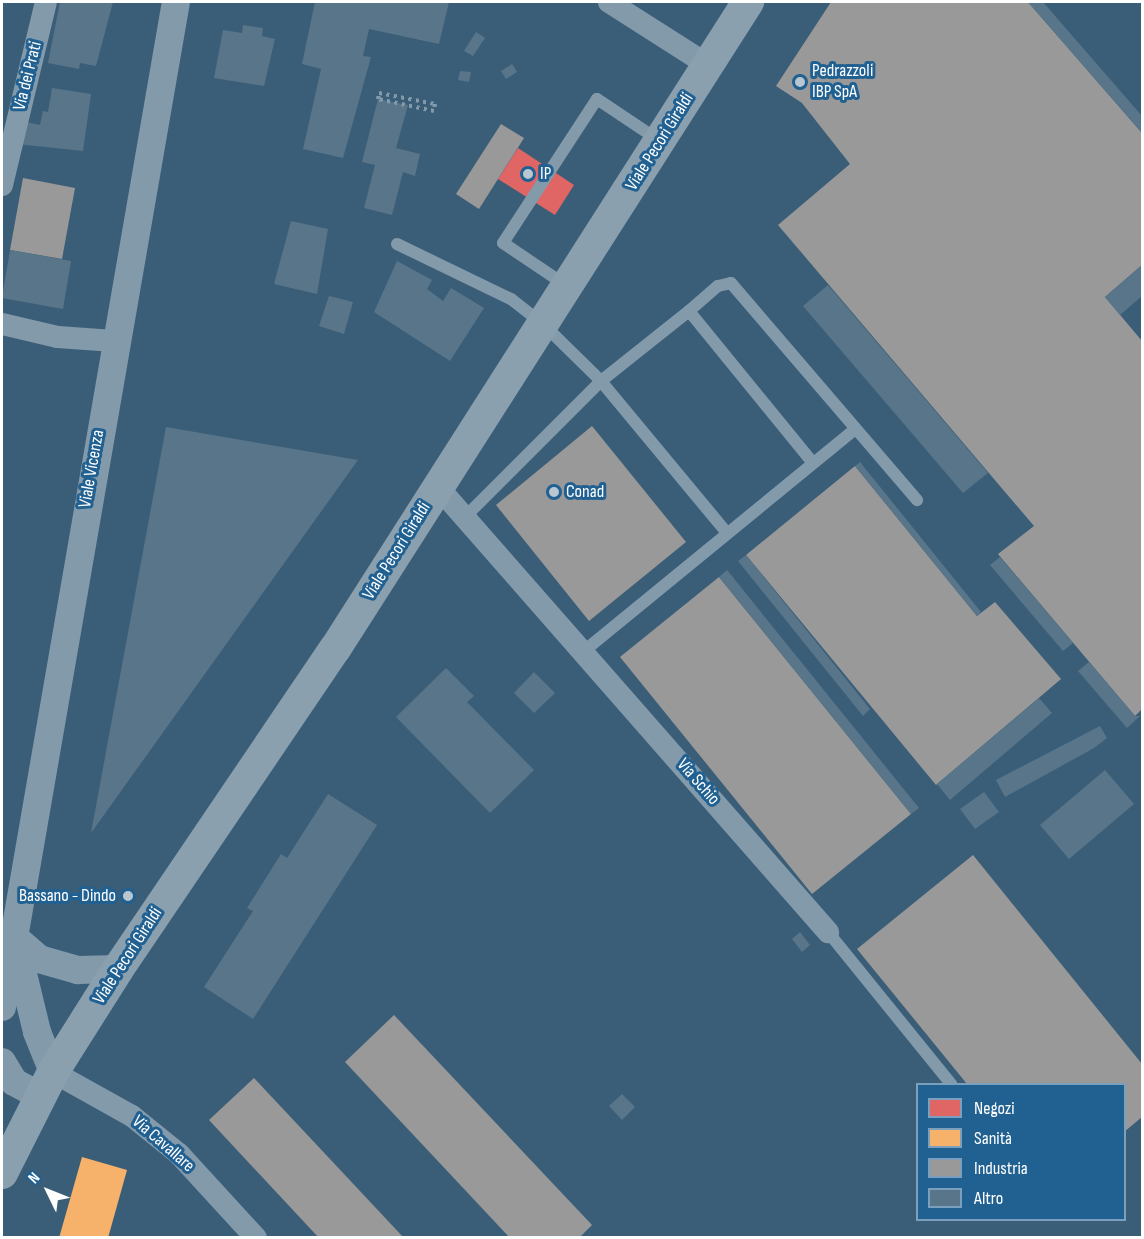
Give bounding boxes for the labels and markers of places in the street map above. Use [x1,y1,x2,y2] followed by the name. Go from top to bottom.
[812,61,873,104] place label: Pedrazzoli IBP SpA
[793,75,807,89] marker: Pedrazzoli IBP SpA
[540,163,551,185] place label: IP
[521,167,535,181] marker: IP
[566,481,604,503] place label: Conad
[547,485,561,499] marker: Conad
[19,885,116,907] place label: Bassano - Dindo
[121,889,135,903] marker: Bassano - Dindo

